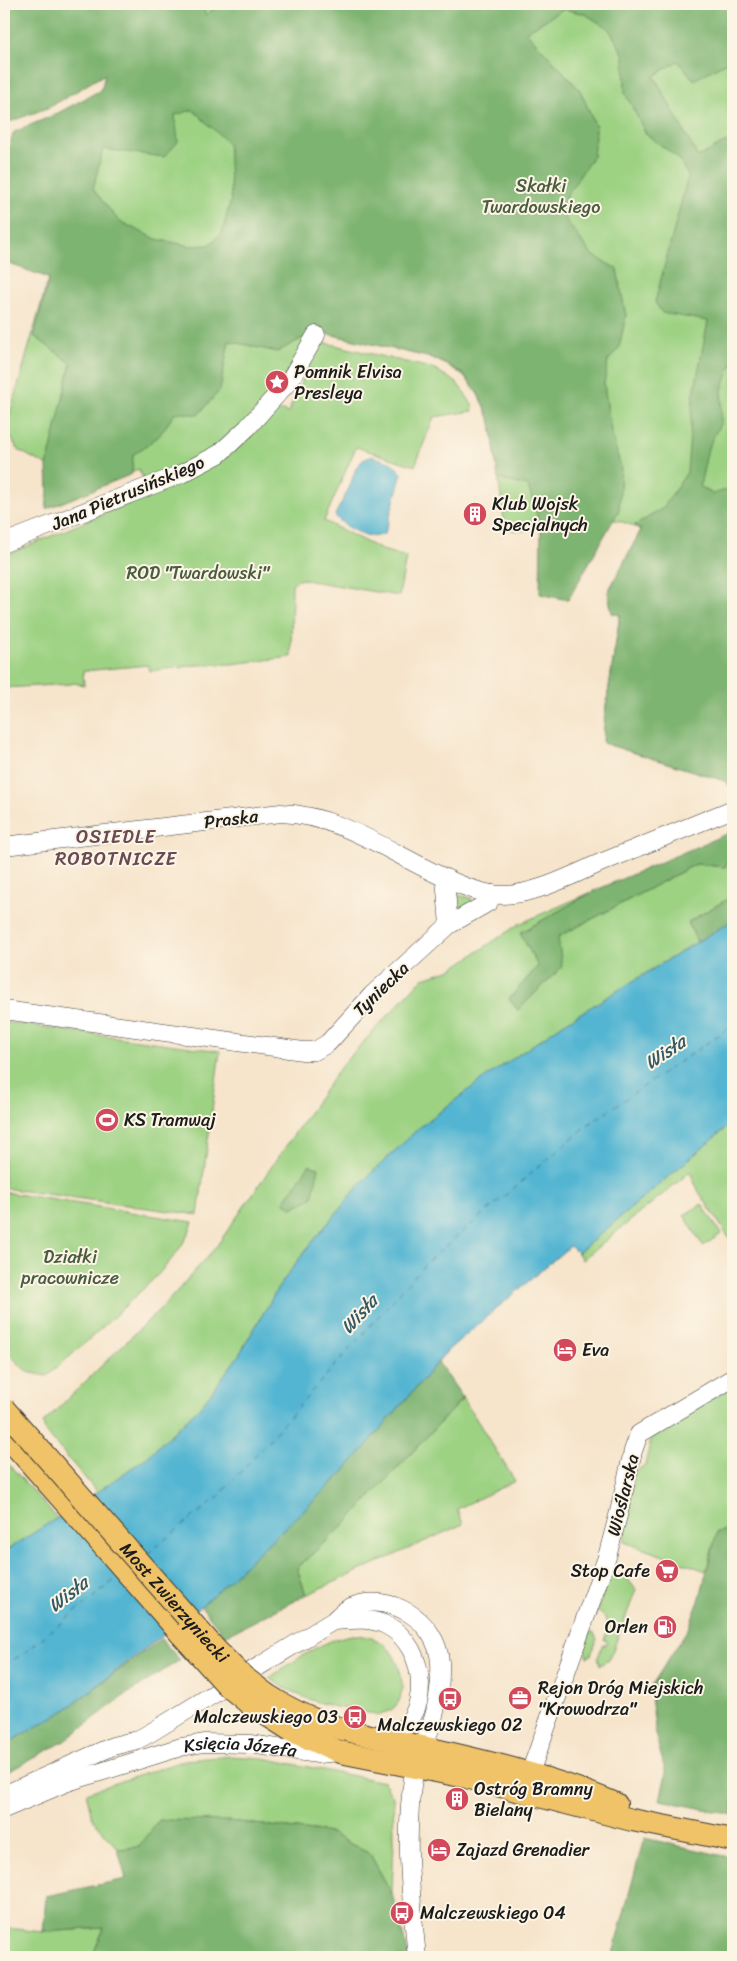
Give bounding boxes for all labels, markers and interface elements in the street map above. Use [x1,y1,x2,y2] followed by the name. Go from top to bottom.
[482,170,600,223] park label: Skałki Twardowskiego
[294,356,402,409] place label: Pomnik Elvisa Presleya
[264,369,290,395] place icon: Pomnik Elvisa Presleya
[46,446,210,540] street label: Jana Pietrusińskiego
[492,488,588,541] place label: Klub Wojsk Specjalnych
[462,501,488,527] building icon: Klub Wojsk Specjalnych
[127,557,271,589] park label: ROD "Twardowski"
[202,800,261,838] street label: Praska
[55,820,178,875] district label: OSIEDLE ROBOTNICZE
[345,953,417,1025] street label: Tyniecka
[637,1025,695,1078] water label: Wisła
[124,1104,216,1136] place label: KS Tramwaj
[94,1107,120,1133] sports icon: KS Tramwaj
[20,1241,119,1294] park label: Działki pracownicze
[332,1285,388,1342] water label: Wisła
[582,1334,609,1366] place label: Eva
[552,1337,578,1363] hotel icon: Eva
[597,1450,649,1540] street label: Wioślarska
[112,1534,238,1672] street label: Most Zwierzyniecki
[571,1555,650,1587] place label: Stop Cafe
[654,1558,680,1584] supermarket icon: Stop Cafe
[40,1566,98,1621] water label: Wisła
[605,1611,648,1643] place label: Orlen
[652,1614,678,1640] fuel station icon: Orlen
[538,1672,704,1725] place label: Rejon Dróg Miejskich "Krowodrza"
[507,1685,533,1711] office icon: Rejon Dróg Miejskich "Krowodrza"
[437,1686,463,1712] bus stop icon: Malczewskiego 02
[194,1701,338,1733] place label: Malczewskiego 03
[342,1704,368,1730] bus stop icon: Malczewskiego 03
[378,1709,522,1741] place label: Malczewskiego 02
[181,1727,300,1767] street label: Księcia Józefa
[474,1773,593,1826] place label: Ostróg Bramny Bielany
[444,1786,470,1812] building icon: Ostróg Bramny Bielany
[456,1834,591,1866] place label: Zajazd Grenadier
[426,1837,452,1863] hotel icon: Zajazd Grenadier
[420,1897,566,1929] place label: Malczewskiego 04
[389,1900,415,1926] bus stop icon: Malczewskiego 04

